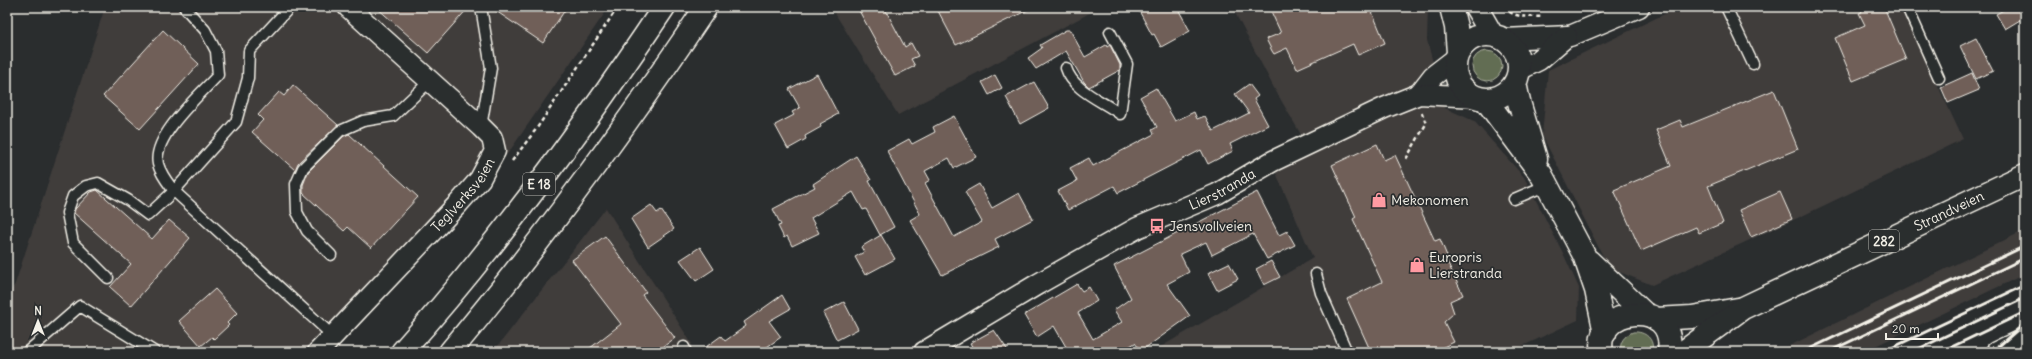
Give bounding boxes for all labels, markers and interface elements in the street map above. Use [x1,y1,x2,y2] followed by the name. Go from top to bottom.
[427,155,499,236] street label: Teglverksveien
[1186,164,1259,214] street label: Lierstranda
[523,173,555,195] road number: E 18
[1911,187,1987,235] street label: Strandveien
[1370,191,1388,209] shop icon: Mekonomen
[1391,191,1469,209] place label: Mekonomen
[1148,217,1166,235] bus stop icon: Jensvollveien
[1169,217,1252,235] place label: Jensvollveien
[1869,230,1899,252] road number: 282
[1429,248,1502,282] place label: Europris Lierstranda
[1408,256,1426,274] shop icon: Europris Lierstranda
[18,301,58,341] north arrow
[34,304,42,318] text: N
[1886,315,1938,341] scale bar
[1892,321,1920,336] text: 20 m

